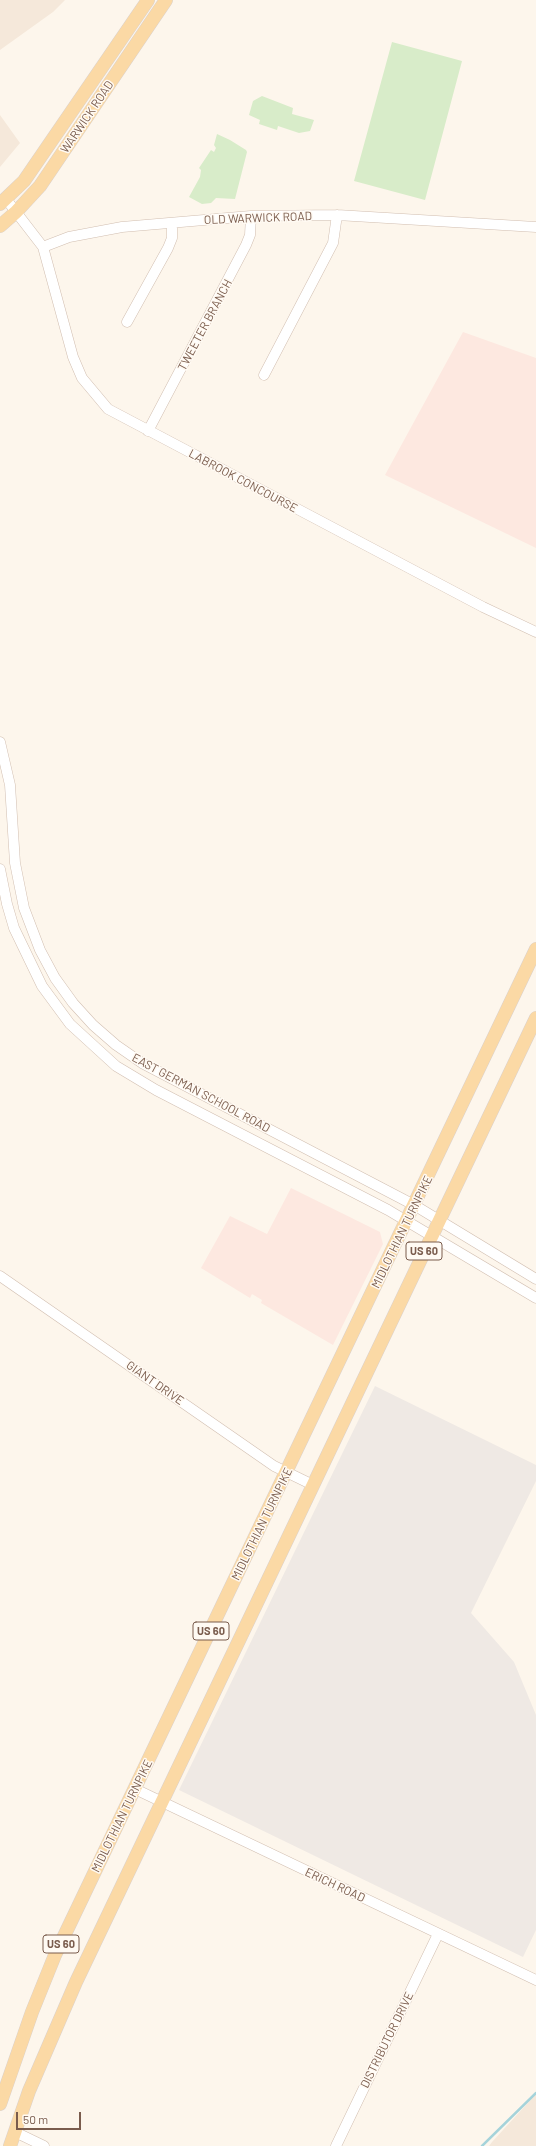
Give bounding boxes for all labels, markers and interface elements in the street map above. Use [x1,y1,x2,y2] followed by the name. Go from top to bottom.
[58,78,116,156] street label: WARWICK ROAD
[204,209,312,227] street label: OLD WARWICK ROAD
[175,277,235,373] street label: TWEETER BRANCH
[186,446,300,516] street label: LABROOK CONCOURSE
[130,1050,272,1136] street label: EAST GERMAN SCHOOL ROAD
[368,1173,436,1291] street label: MIDLOTHIAN TURNPIKE
[406,1242,442,1260] road number: US 60
[123,1358,187,1408] street label: GIANT DRIVE
[228,1465,296,1583] street label: MIDLOTHIAN TURNPIKE
[193,1622,229,1640] road number: US 60
[88,1757,156,1875] street label: MIDLOTHIAN TURNPIKE
[303,1865,367,1905] street label: ERICH ROAD
[43,1935,79,1953] road number: US 60
[357,1990,417,2090] street label: DISTRIBUTOR DRIVE
[18,2104,83,2130] scale bar
[23,2112,48,2126] text: 50 m

